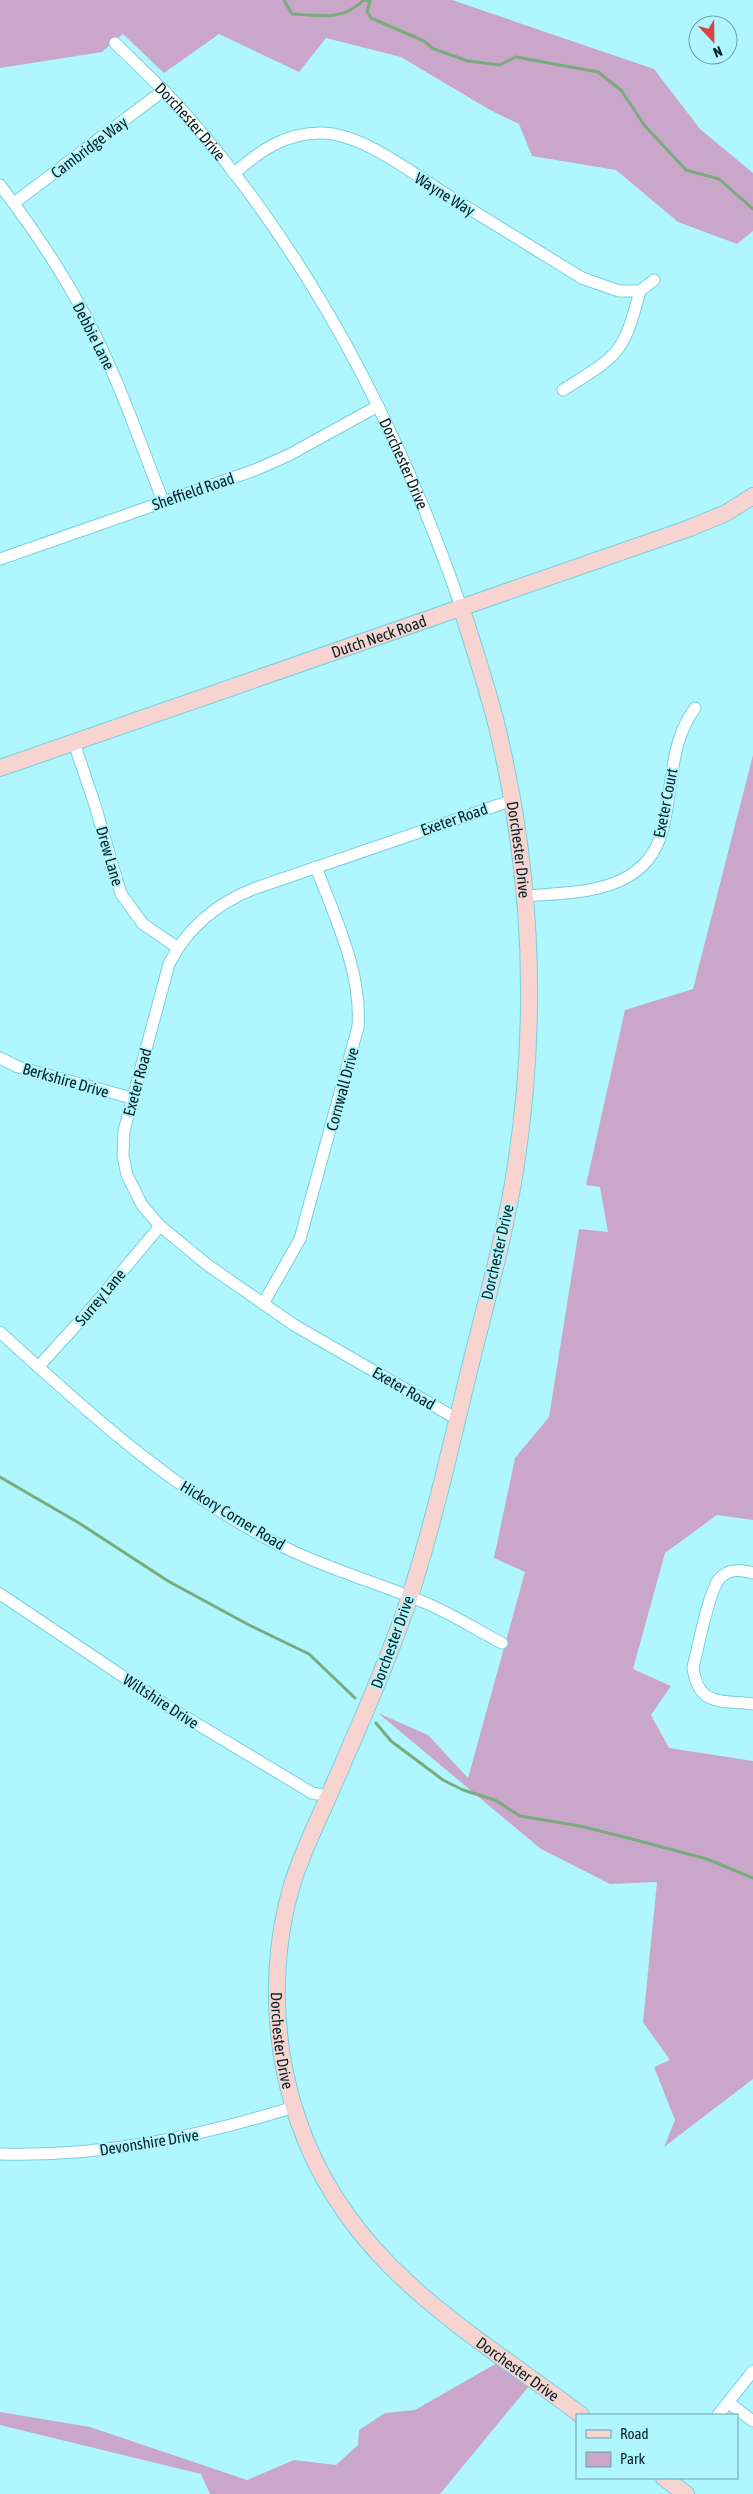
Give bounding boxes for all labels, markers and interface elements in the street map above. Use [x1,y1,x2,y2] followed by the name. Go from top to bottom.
[688,15,738,65] north arrow
[711,43,725,61] text: N
[152,79,230,164] street label: Dorchester Drive
[47,112,132,182] street label: Cambridge Way
[411,168,479,221] street label: Wayne Way
[69,299,119,373] street label: Debbie Lane
[376,415,432,512] street label: Dorchester Drive
[150,469,236,513] street label: Sheffield Road
[329,611,429,661] street label: Dutch Neck Road
[649,766,681,839] street label: Exeter Court
[418,799,490,839] street label: Exeter Road
[504,800,534,899] street label: Dorchester Drive
[93,824,127,888] street label: Drew Lane
[322,1045,362,1133] street label: Cornwall Drive
[119,1046,155,1118] street label: Exeter Road
[21,1059,111,1101] street label: Berkshire Drive
[477,1202,517,1302] street label: Dorchester Drive
[71,1265,130,1330] street label: Surrey Lane
[369,1363,439,1413] street label: Exeter Road
[177,1477,288,1554] street label: Hickory Corner Road
[367,1593,417,1691] street label: Dorchester Drive
[120,1670,202,1732] street label: Wiltshire Drive
[268,1992,297,2091] street label: Dorchester Drive
[98,2125,200,2159] street label: Devonshire Drive
[473,2333,563,2405] street label: Dorchester Drive
[576,2414,738,2479] legend
[620,2425,649,2442] text: Road
[620,2450,645,2467] text: Park

